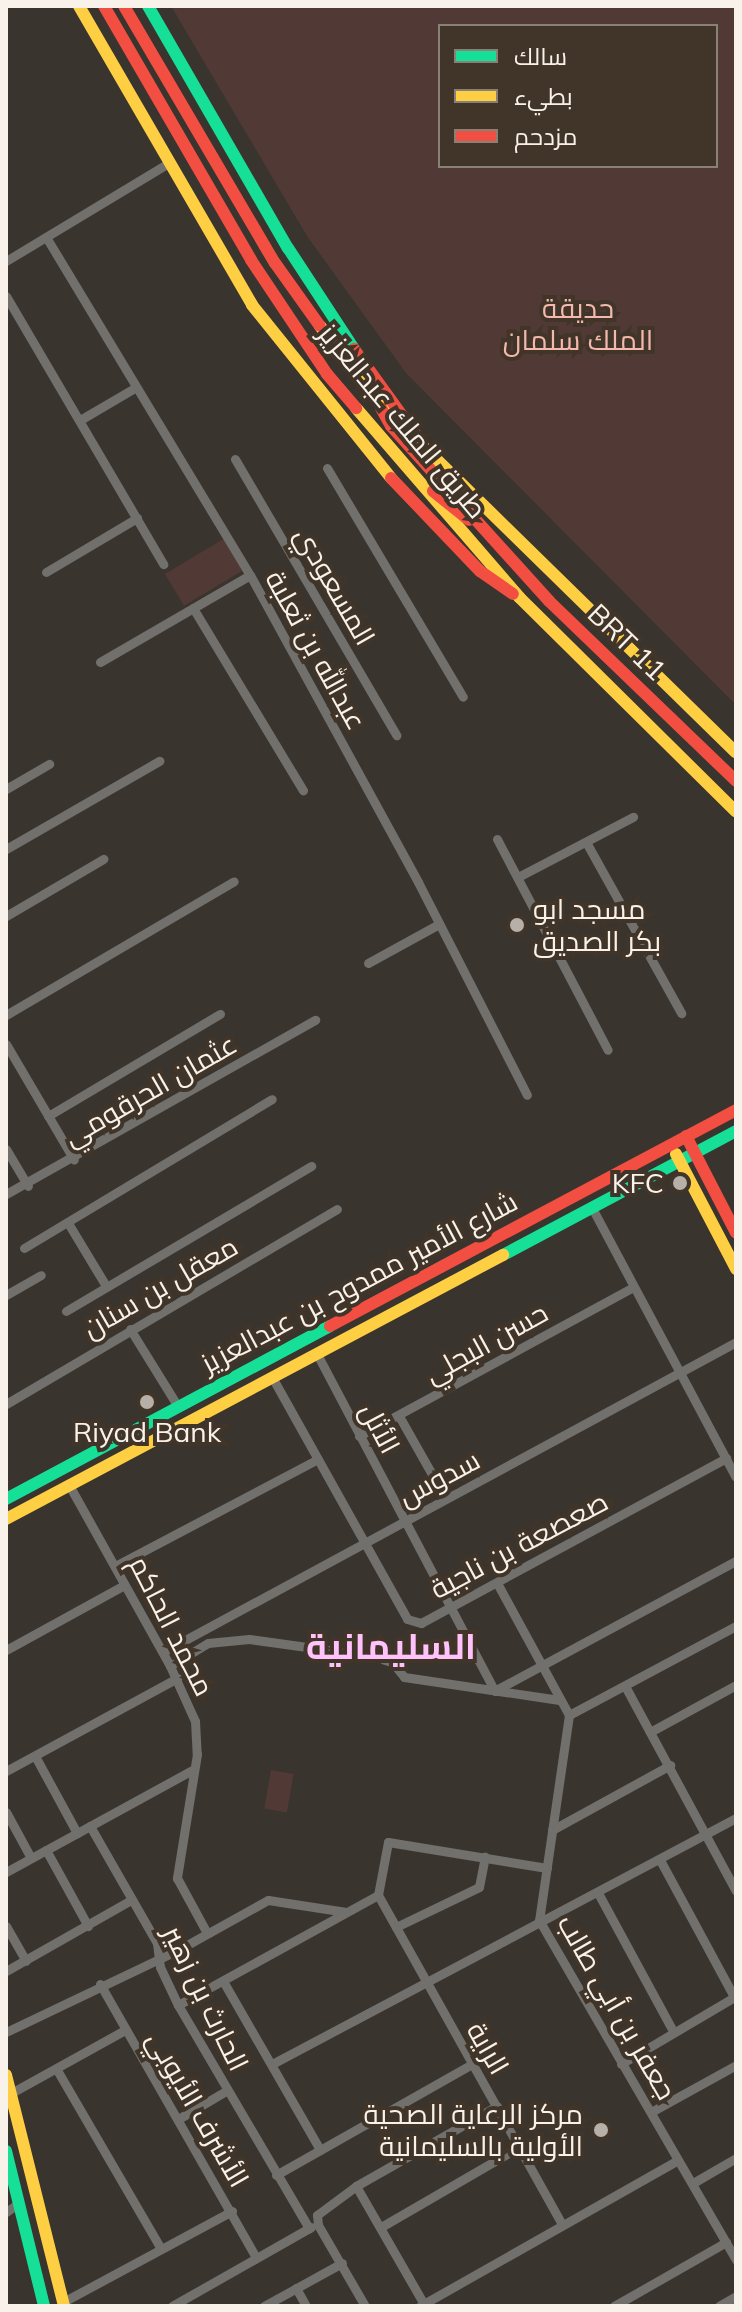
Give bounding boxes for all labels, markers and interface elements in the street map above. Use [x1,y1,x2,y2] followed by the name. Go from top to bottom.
[438,24,718,168] legend
[514,41,567,71] text: سالك
[514,81,573,111] text: بطيء
[514,121,577,151] text: مزدحم
[503,291,653,357] park label: حديقة الملك سلمان
[312,317,494,525] street label: طريق الملك عبدالعزيز
[288,521,382,651] street label: المسعودي
[258,565,374,735] street label: عبدالله بن ثعلبة
[581,597,673,687] street label: BRT 11
[533,892,661,958] place label: مسجد ابو بكر الصديق
[508,916,526,934] marker: مسجد ابو بكر الصديق
[57,1027,243,1153] street label: عثمان الحرقومي
[612,1166,664,1200] place label: KFC
[671,1174,689,1192] marker: KFC
[195,1184,523,1380] street label: شارع الأمير ممدوح بن عبدالعزيز
[77,1229,243,1345] street label: معقل بن سنان
[418,1295,554,1391] street label: حسن البجلي
[138,1393,156,1411] marker: Riyad Bank
[353,1397,407,1459] street label: الأثل
[73,1415,221,1449] place label: Riyad Bank
[393,1443,485,1513] street label: سدوس
[425,1484,613,1606] street label: صعصعة بن ناجية
[122,1550,222,1702] street label: محمد الحاكم
[306,1624,476,1668] district label: السليمانية
[550,1909,684,2105] street label: جعفر بن أبي طالب
[156,1920,256,2076] street label: الحارث بن زهير
[460,2016,516,2080] street label: الراية
[140,2025,256,2193] street label: الأشرف الأيوبي
[364,2097,583,2163] place label: مركز الرعاية الصحية الأولية بالسليمانية
[590,2119,612,2141] marker: مركز الرعاية الصحية الأولية بالسليمانية

